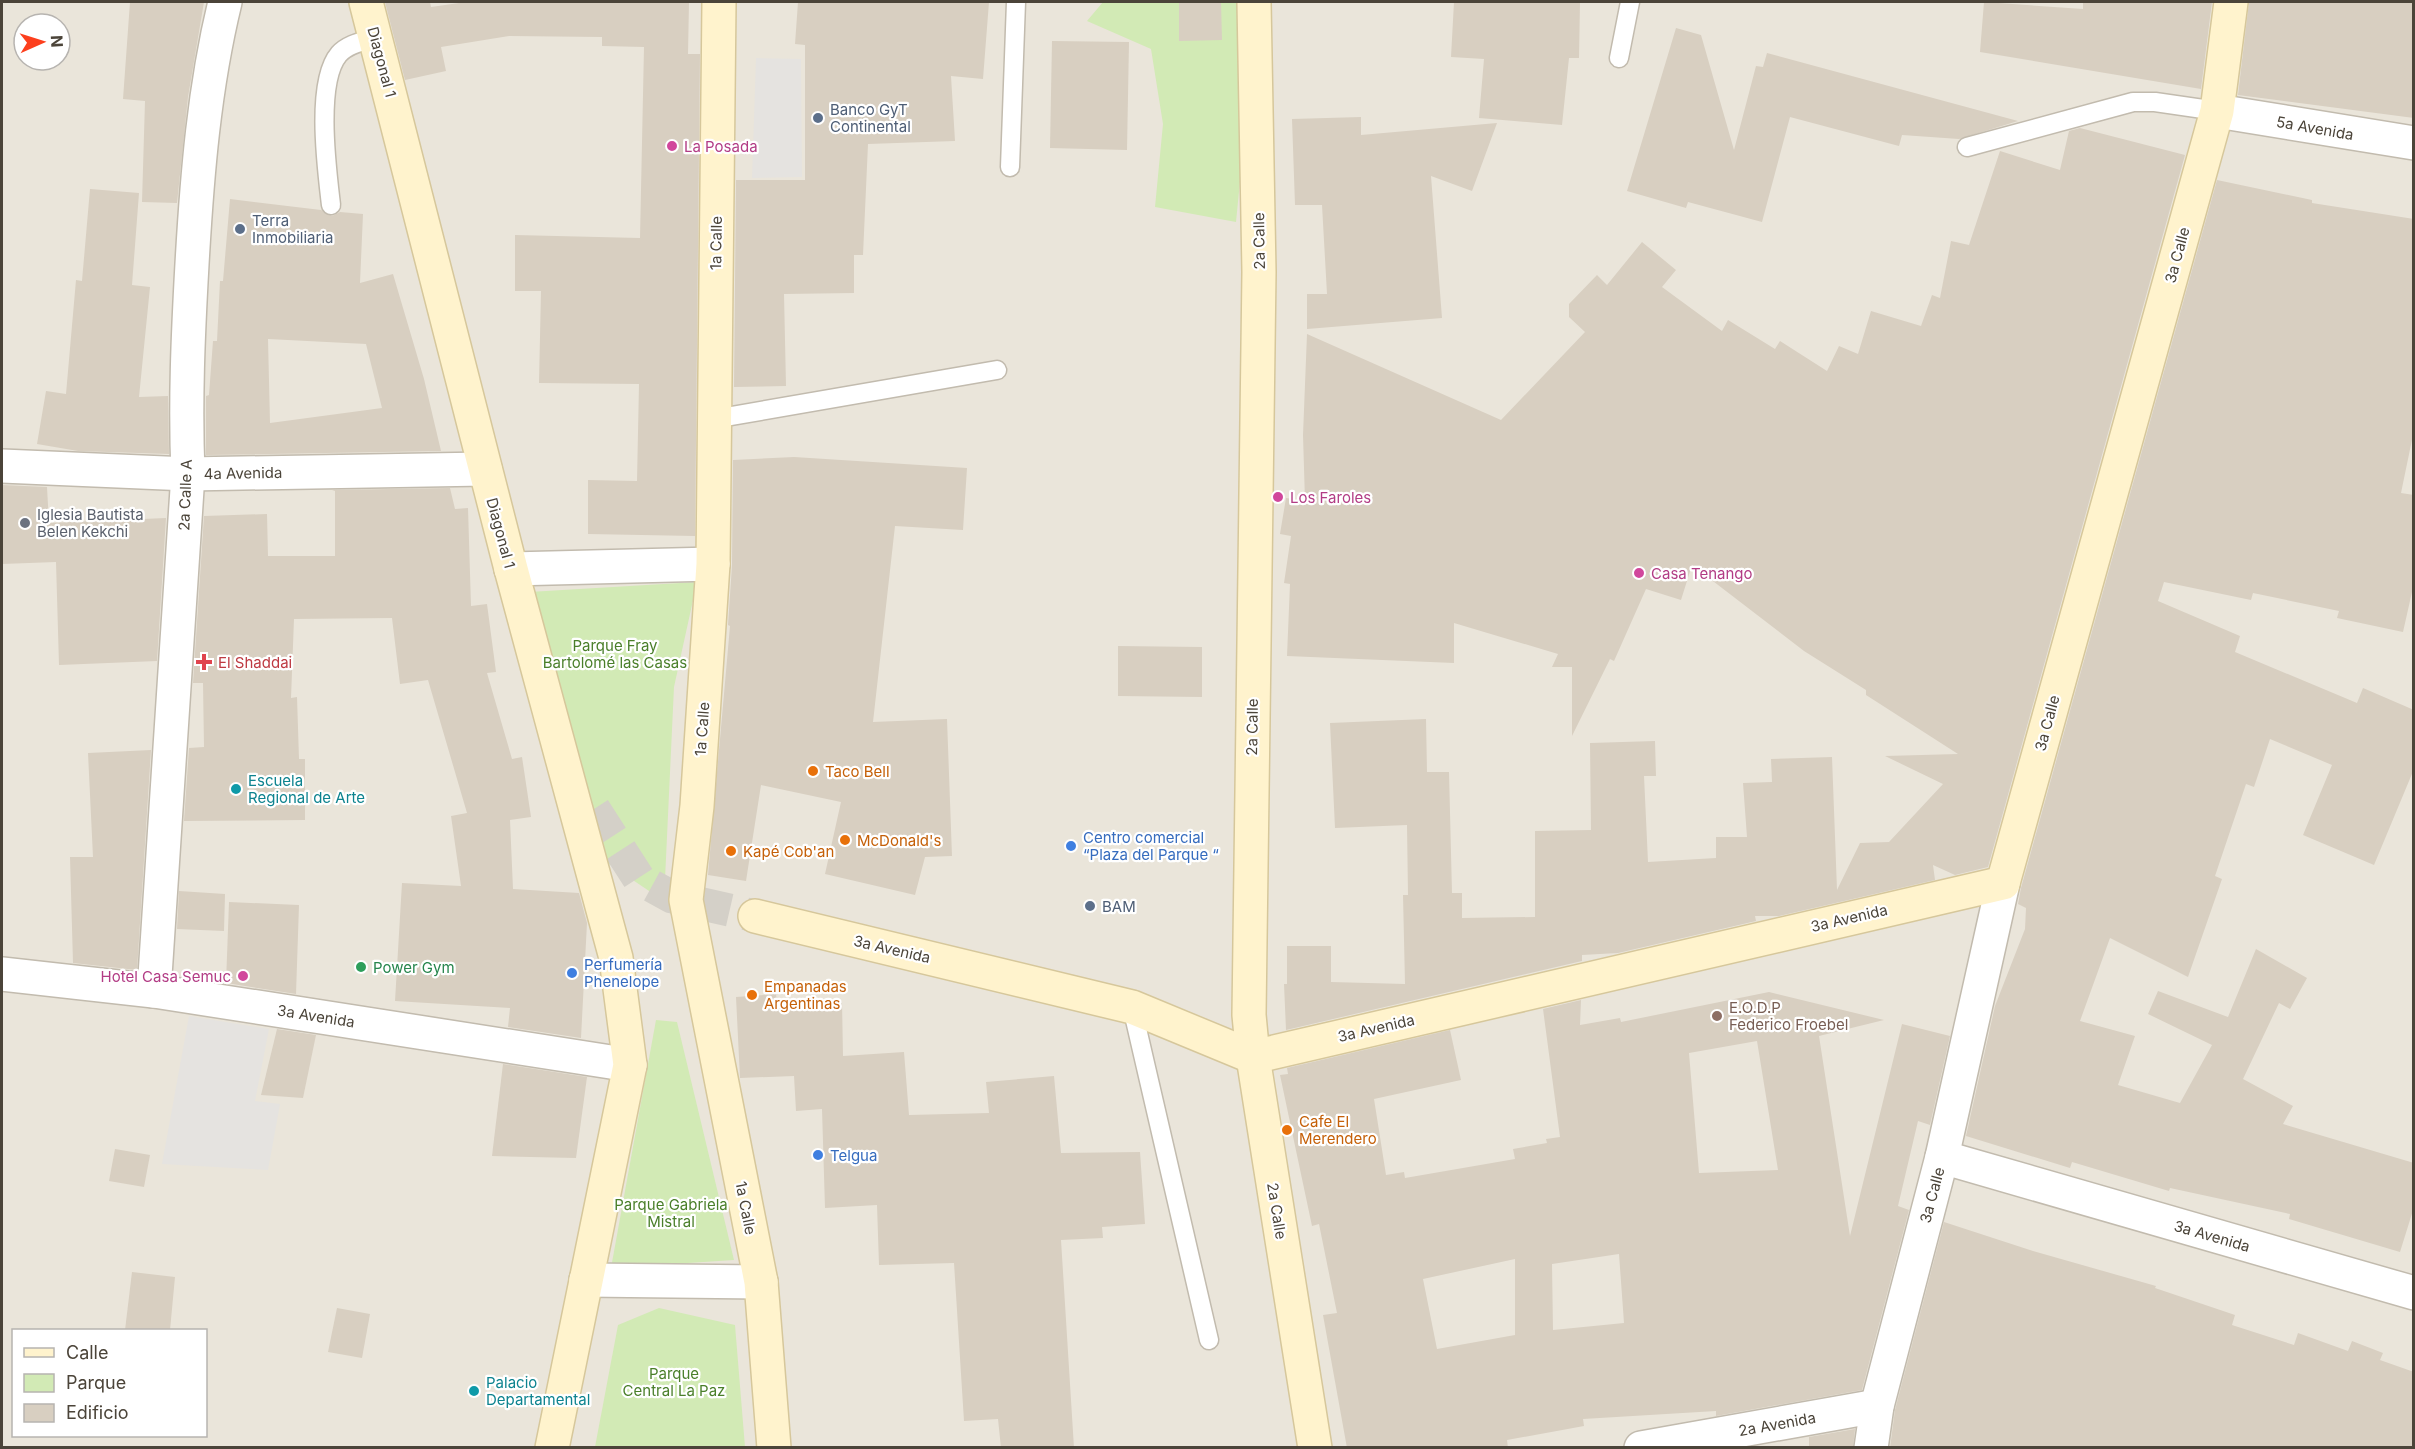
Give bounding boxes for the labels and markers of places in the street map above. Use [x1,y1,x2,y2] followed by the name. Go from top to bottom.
[830,100,911,136] place label: Banco GyT Continental
[811,111,825,125] marker: Banco GyT Continental
[684,137,758,156] place label: La Posada
[665,139,679,153] marker: La Posada
[252,211,333,247] place label: Terra Inmobiliaria
[233,222,247,236] marker: Terra Inmobiliaria
[1290,488,1371,507] place label: Los Faroles
[1271,490,1285,504] marker: Los Faroles
[37,505,144,541] place label: Iglesia Bautista Belen Kekchi
[18,516,32,530] marker: Iglesia Bautista Belen Kekchi
[1651,564,1753,583] place label: Casa Tenango
[1632,566,1646,580] marker: Casa Tenango
[195,653,213,671] marker: El Shaddai
[218,653,292,672] place label: El Shaddai
[825,762,890,781] place label: Taco Bell
[806,764,820,778] marker: Taco Bell
[248,771,365,807] place label: Escuela Regional de Arte
[229,782,243,796] marker: Escuela Regional de Arte
[1083,828,1219,864] place label: Centro comercial “Plaza del Parque “
[857,831,942,850] place label: McDonald's
[838,833,852,847] marker: McDonald's
[1064,839,1078,853] marker: Centro comercial “Plaza del Parque “
[743,842,834,861] place label: Kapé Cob'an
[724,844,738,858] marker: Kapé Cob'an
[1102,897,1136,916] place label: BAM
[1083,899,1097,913] marker: BAM
[584,955,662,991] place label: Perfumería Phenelope
[373,958,455,977] place label: Power Gym
[354,960,368,974] marker: Power Gym
[565,966,579,980] marker: Perfumería Phenelope
[101,967,231,986] place label: Hotel Casa Semuc
[236,969,250,983] marker: Hotel Casa Semuc
[764,977,847,1013] place label: Empanadas Argentinas
[745,988,759,1002] marker: Empanadas Argentinas
[1729,998,1848,1034] place label: E.O.D.P Federico Froebel
[1710,1009,1724,1023] marker: E.O.D.P Federico Froebel
[1299,1112,1377,1148] place label: Cafe El Merendero
[1280,1123,1294,1137] marker: Cafe El Merendero
[830,1146,877,1165] place label: Telgua
[811,1148,825,1162] marker: Telgua
[486,1373,590,1409] place label: Palacio Departamental
[467,1384,481,1398] marker: Palacio Departamental

